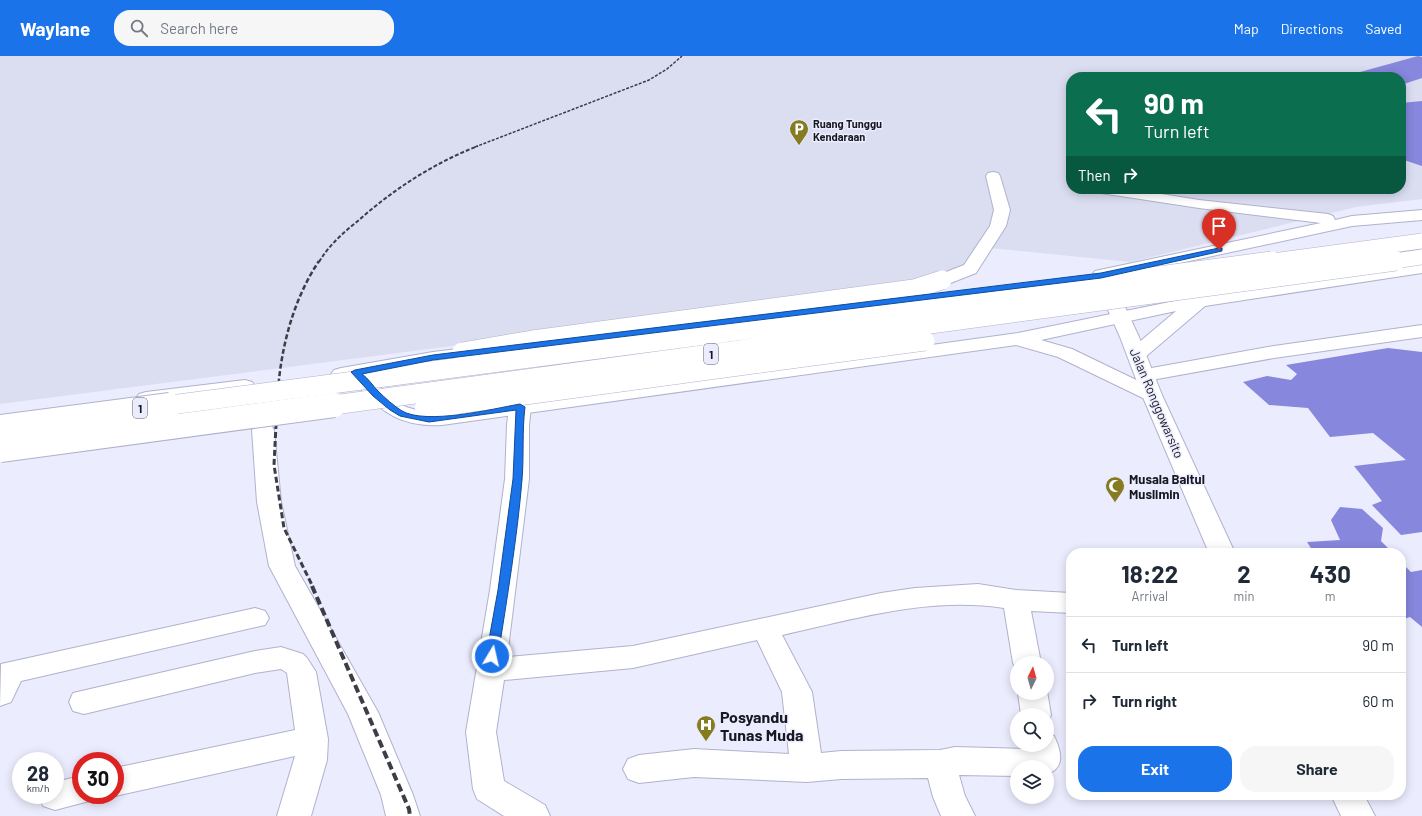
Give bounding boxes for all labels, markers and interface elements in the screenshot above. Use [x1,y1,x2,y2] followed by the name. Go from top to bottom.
[114,10,394,46] search box
[20,17,90,40] text: Waylane
[128,17,150,39] icon: search
[160,19,238,37] text: Search here
[1234,20,1259,37] text: Map
[1281,20,1343,37] text: Directions
[1365,20,1402,37] text: Saved
[1144,86,1204,120] text: 90 m
[1078,88,1130,140] icon: left
[813,117,882,143] place label: Ruang Tunggu Kendaraan
[788,118,810,146] parking icon: Ruang Tunggu Kendaraan
[1144,120,1210,142] text: Turn left
[1119,164,1141,186] icon: right
[1078,166,1111,184] text: Then
[1202,209,1236,250] pin
[1208,215,1230,237] icon: arrive
[704,344,718,364] road number: 1
[1127,346,1187,460] street label: Jalan Ronggowarsito
[133,398,147,418] road number: 1
[1129,471,1205,502] place label: Musala Baitul Muslimin
[1104,475,1126,503] mosque icon: Musala Baitul Muslimin
[1121,559,1178,588] text: 18:22
[1237,559,1251,588] text: 2
[1310,559,1351,588] text: 430
[1132,588,1168,604] text: Arrival
[1233,588,1255,604] text: min
[1325,588,1336,604] text: m
[1078,634,1100,656] icon: left
[471,635,513,677] position arrow
[1112,636,1168,654] text: Turn left
[1362,636,1394,654] text: 90 m
[1010,656,1054,700] north arrow
[1010,656,1054,804] map controls
[1078,690,1100,712] icon: right
[1112,692,1177,710] text: Turn right
[1362,692,1394,710] text: 60 m
[720,707,803,744] place label: Posyandu Tunas Muda
[1010,708,1054,752] button: search
[695,714,717,742] hospital icon: Posyandu Tunas Muda
[1078,746,1232,792] button: Exit
[1240,746,1394,792] button: Share
[72,752,124,804] speed limit sign: 30
[1010,760,1054,804] button: layers
[27,761,49,785] text: 28
[27,782,49,794] text: km/h

